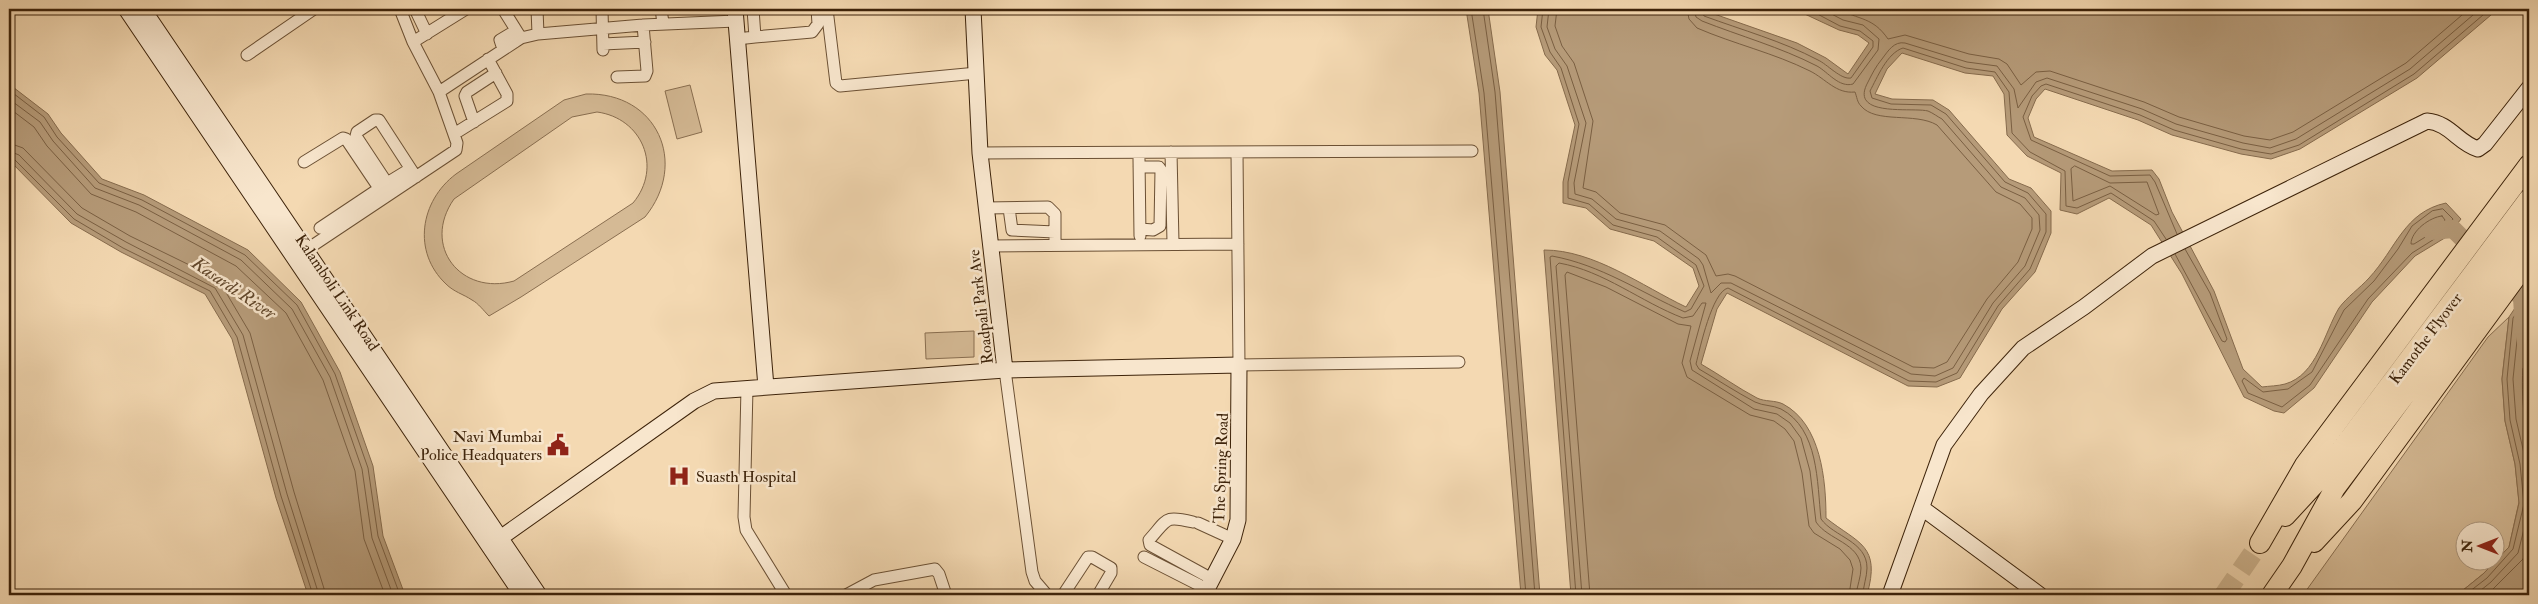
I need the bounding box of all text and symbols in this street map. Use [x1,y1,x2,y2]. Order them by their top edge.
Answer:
street label: Kalamboli Link Road [291,230,384,355]
street label: Roadpali Park Ave [964,248,999,365]
water label: Kasardi River [186,251,281,326]
street label: Kamothe Flyover [2385,289,2467,388]
street label: The Spring Road [1209,412,1234,524]
place label: Navi Mumbai Police Headquaters [420,427,542,465]
public building icon: Navi Mumbai Police Headquaters [545,432,571,458]
hospital icon: Suasth Hospital [666,463,692,489]
place label: Suasth Hospital [696,467,796,488]
north arrow [2456,522,2506,572]
text: N [2459,539,2476,553]

